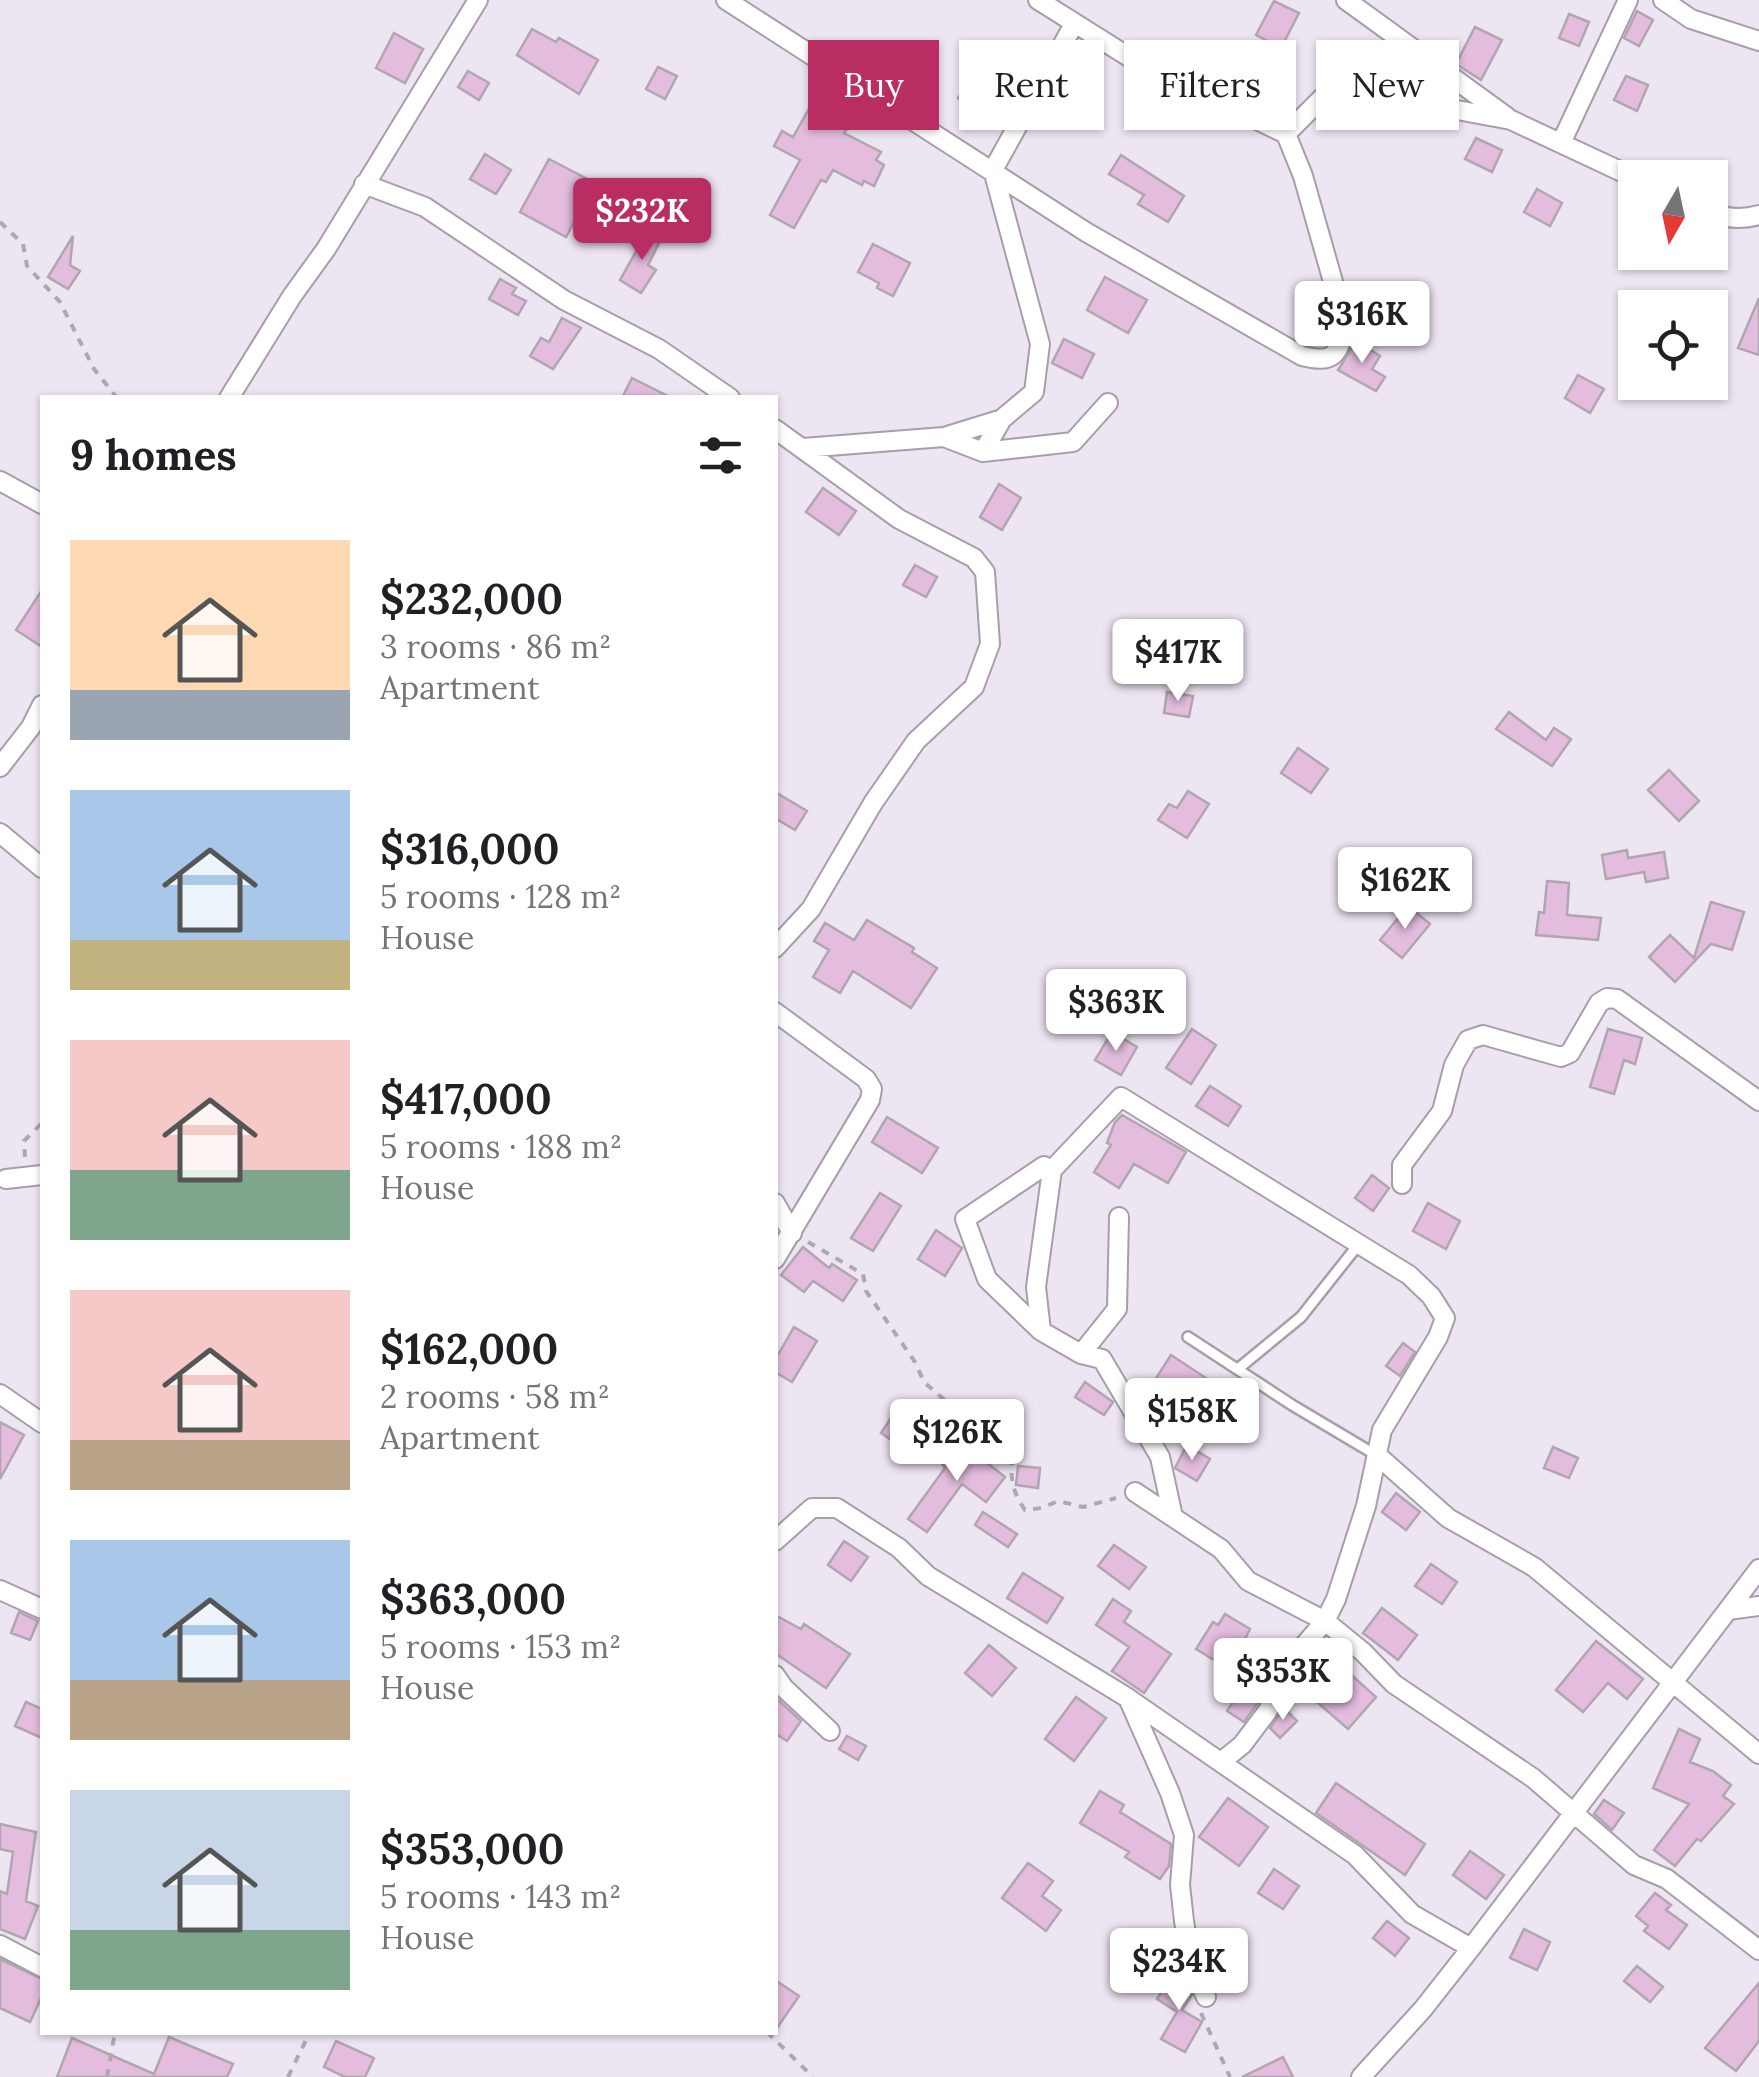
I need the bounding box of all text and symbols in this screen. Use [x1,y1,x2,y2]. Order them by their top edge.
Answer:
chip: Buy [808,40,939,130]
chip: Rent [959,40,1104,130]
chip: Filters [1124,40,1296,130]
chip: New [1316,40,1459,130]
north arrow [1618,160,1728,270]
map controls [1618,160,1728,400]
pin: $232K [572,178,712,263]
text: $232K [595,190,689,231]
pin: $316K [1292,281,1432,366]
button: locate [1618,290,1728,400]
text: $316K [1317,293,1407,334]
text: 9 homes [70,428,237,482]
icon: filters [693,428,748,483]
text: $232,000 [380,572,563,626]
icon: home [150,580,270,700]
pin: $417K [1108,619,1248,704]
text: 3 rooms · 86 m² [380,626,611,667]
text: $417K [1134,631,1222,672]
text: Apartment [380,667,540,708]
text: $316,000 [380,822,559,876]
icon: home [150,830,270,950]
pin: $162K [1335,847,1475,932]
text: $162K [1360,859,1450,900]
text: 5 rooms · 128 m² [380,876,621,917]
text: House [380,917,474,958]
pin: $363K [1046,969,1186,1054]
text: $363K [1068,981,1164,1022]
text: $417,000 [380,1072,552,1126]
icon: home [150,1080,270,1200]
text: 5 rooms · 188 m² [380,1126,622,1167]
text: House [380,1167,474,1208]
text: $162,000 [380,1322,558,1376]
icon: home [150,1330,270,1450]
text: 2 rooms · 58 m² [380,1376,610,1417]
pin: $158K [1122,1378,1262,1463]
text: $158K [1147,1390,1237,1431]
pin: $126K [887,1399,1027,1484]
text: $126K [912,1411,1002,1452]
text: Apartment [380,1417,540,1458]
text: $363,000 [380,1572,566,1626]
icon: home [150,1580,270,1700]
text: 5 rooms · 153 m² [380,1626,621,1667]
pin: $353K [1213,1638,1353,1723]
text: $353K [1236,1650,1330,1691]
text: House [380,1667,474,1708]
text: $353,000 [380,1822,564,1876]
icon: home [150,1830,270,1950]
text: 5 rooms · 143 m² [380,1876,621,1917]
text: House [380,1917,474,1958]
pin: $234K [1109,1928,1249,2013]
text: $234K [1132,1940,1226,1981]

